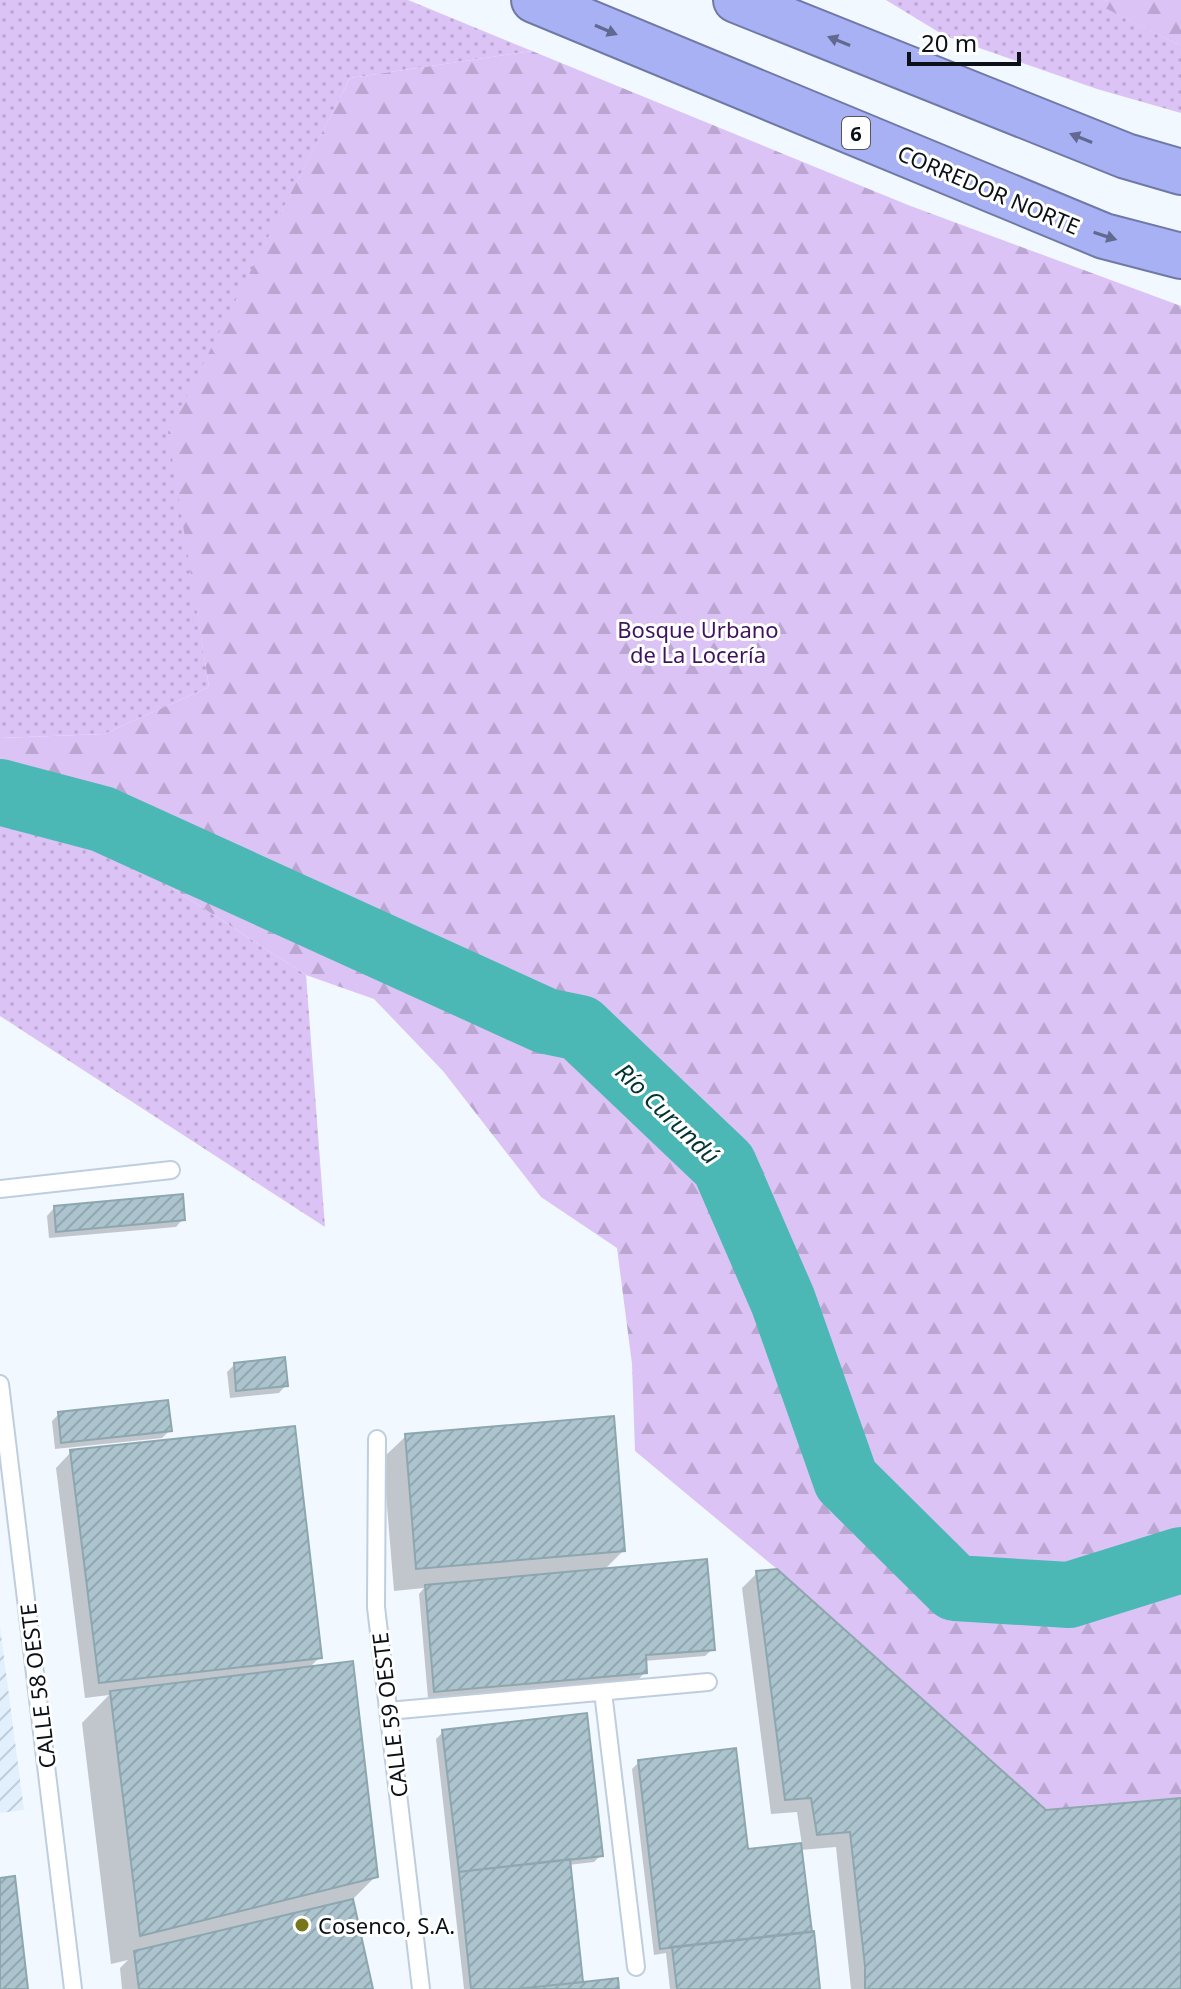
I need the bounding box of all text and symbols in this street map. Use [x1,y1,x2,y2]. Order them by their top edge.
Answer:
scale bar [909,16,1019,66]
one-way arrow [594,24,618,37]
text: 20 m [921,26,977,59]
one-way arrow [827,34,851,47]
road number: 6 [842,117,870,149]
one-way arrow [1069,131,1093,144]
street label: CORREDOR NORTE [893,137,1085,241]
one-way arrow [1094,230,1118,242]
park label: Bosque Urbano de La Locería [617,614,779,669]
water label: Río Curundú [609,1055,727,1171]
street label: CALLE 58 OESTE [12,1602,62,1770]
street label: CALLE 59 OESTE [364,1631,414,1799]
place label: Cosenco, S.A. [318,1910,455,1940]
marker: Cosenco, S.A. [293,1916,311,1934]

